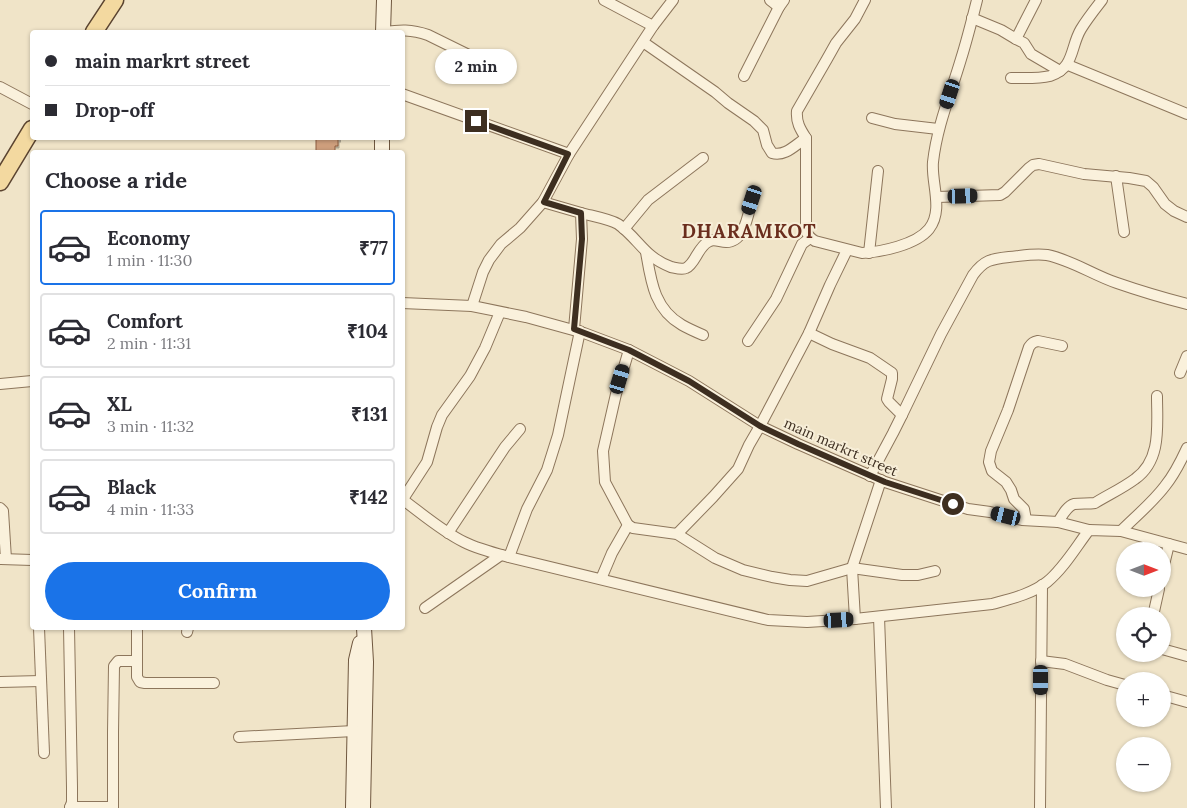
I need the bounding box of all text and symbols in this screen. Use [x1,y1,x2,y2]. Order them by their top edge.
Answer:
callout: 2 min [435,48,517,84]
text: main markrt street [75,49,250,73]
text: 2 min [455,56,497,76]
car [938,77,961,111]
text: Drop-off [75,98,154,122]
route end [465,110,487,132]
text: Choose a ride [45,166,187,194]
car [740,183,763,217]
car [947,188,978,204]
district label: DHARAMKOT [681,219,817,243]
icon: car [47,225,92,270]
text: Economy [107,226,190,250]
text: ₹77 [359,236,388,260]
text: 1 min · 11:30 [107,250,192,270]
icon: car [47,308,92,353]
text: Comfort [107,309,183,333]
text: ₹104 [347,319,388,343]
text: 2 min · 11:31 [107,333,191,353]
car [608,362,631,396]
icon: car [47,391,92,436]
text: XL [107,392,132,416]
text: ₹131 [351,402,388,426]
street label: main markrt street [781,414,901,480]
text: 3 min · 11:32 [107,416,194,436]
icon: car [47,474,92,519]
text: Black [107,475,156,499]
text: ₹142 [349,485,388,509]
route start [942,493,964,515]
text: 4 min · 11:33 [107,499,194,519]
car [989,505,1022,527]
north arrow [1116,542,1171,598]
map controls [1116,542,1171,792]
button: Confirm [45,562,390,620]
button: locate [1116,607,1171,662]
car [823,612,854,628]
car [1033,665,1048,695]
button: + [1116,672,1171,727]
button: − [1116,737,1171,792]

